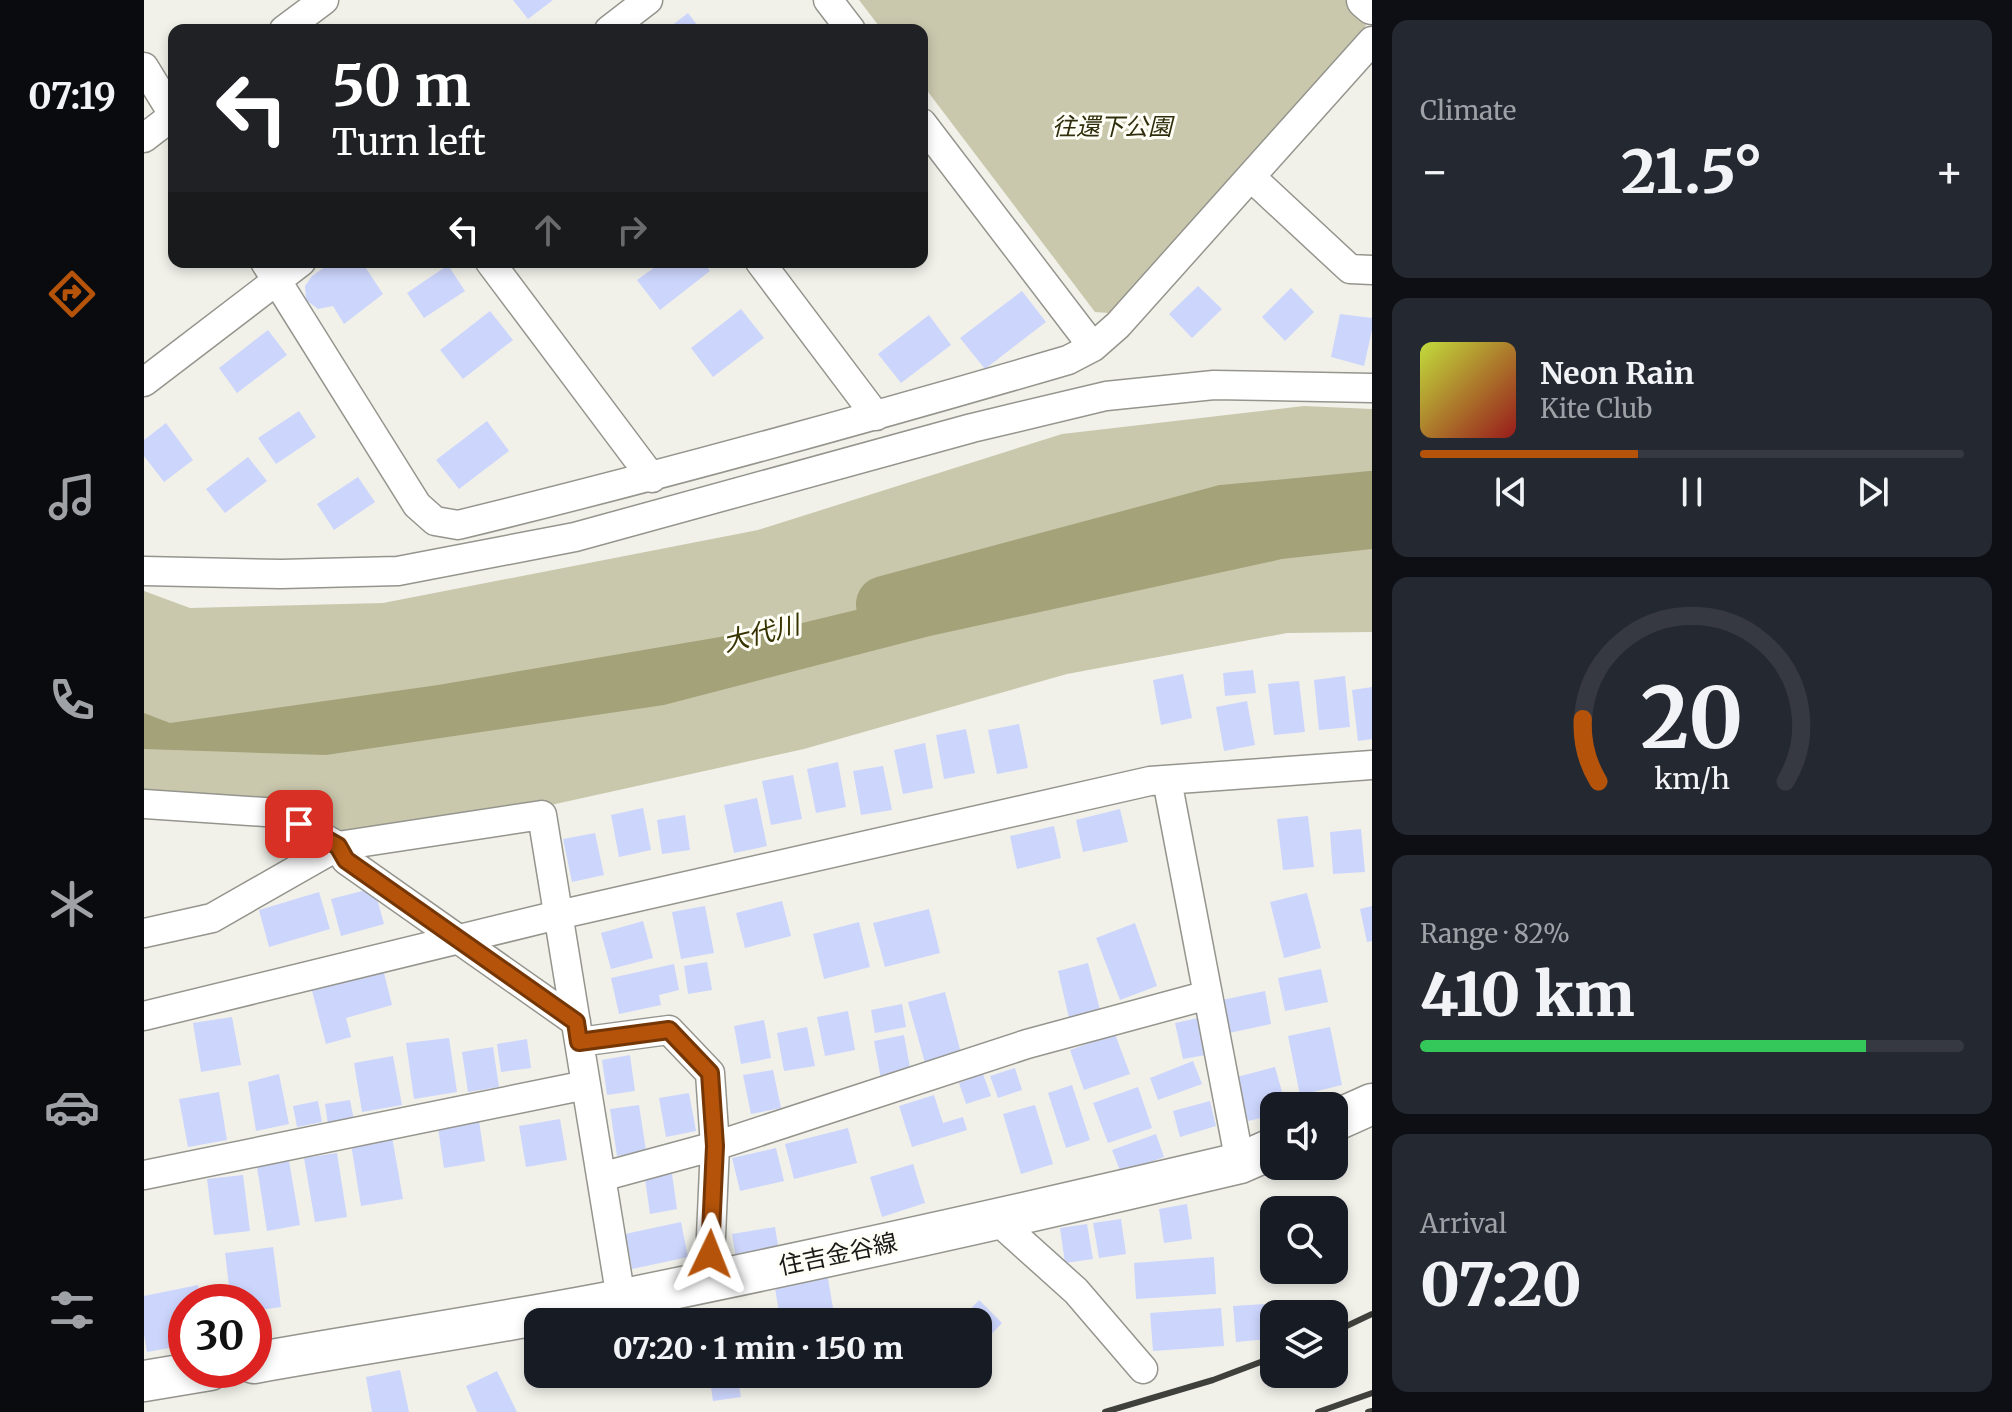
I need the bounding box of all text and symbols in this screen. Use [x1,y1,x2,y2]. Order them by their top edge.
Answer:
text: 50 m [332,51,471,121]
icon: left [200,56,304,160]
text: 07:19 [28,74,116,119]
text: Climate [1420,94,1516,127]
park label: 往還下公園 [1052,111,1175,142]
text: Turn left [332,120,486,165]
text: 21.5° [1621,134,1763,209]
text: − [1420,144,1449,199]
text: + [1935,144,1964,199]
icon: left [442,208,486,252]
icon: ahead [526,208,570,252]
icon: right [610,208,654,252]
icon: directions [44,266,100,322]
text: Neon Rain [1540,354,1694,392]
text: Kite Club [1540,392,1652,425]
icon: music [44,469,100,525]
icon: previous [1489,470,1533,514]
icon: pause [1670,470,1714,514]
icon: next [1851,470,1895,514]
water label: 大代川 [719,607,806,658]
text: 20 [1641,666,1743,771]
icon: phone [44,672,100,728]
text: km/h [1654,761,1730,797]
pin [265,790,333,858]
icon: arrive [277,802,321,846]
icon: climate [44,876,100,932]
text: Range · 82% [1420,917,1570,950]
text: 410 km [1420,957,1634,1032]
icon: car [44,1079,100,1135]
map controls [1260,1092,1348,1388]
button: sound [1260,1092,1348,1180]
button: search [1260,1196,1348,1284]
text: Arrival [1420,1207,1507,1240]
position arrow [668,1212,752,1296]
street label: 住吉金谷線 [776,1226,900,1282]
text: 07:20 [1420,1247,1582,1322]
icon: filters [44,1282,100,1338]
speed limit sign: 30 [168,1284,272,1388]
button: layers [1260,1300,1348,1388]
text: 07:20 · 1 min · 150 m [613,1329,903,1367]

